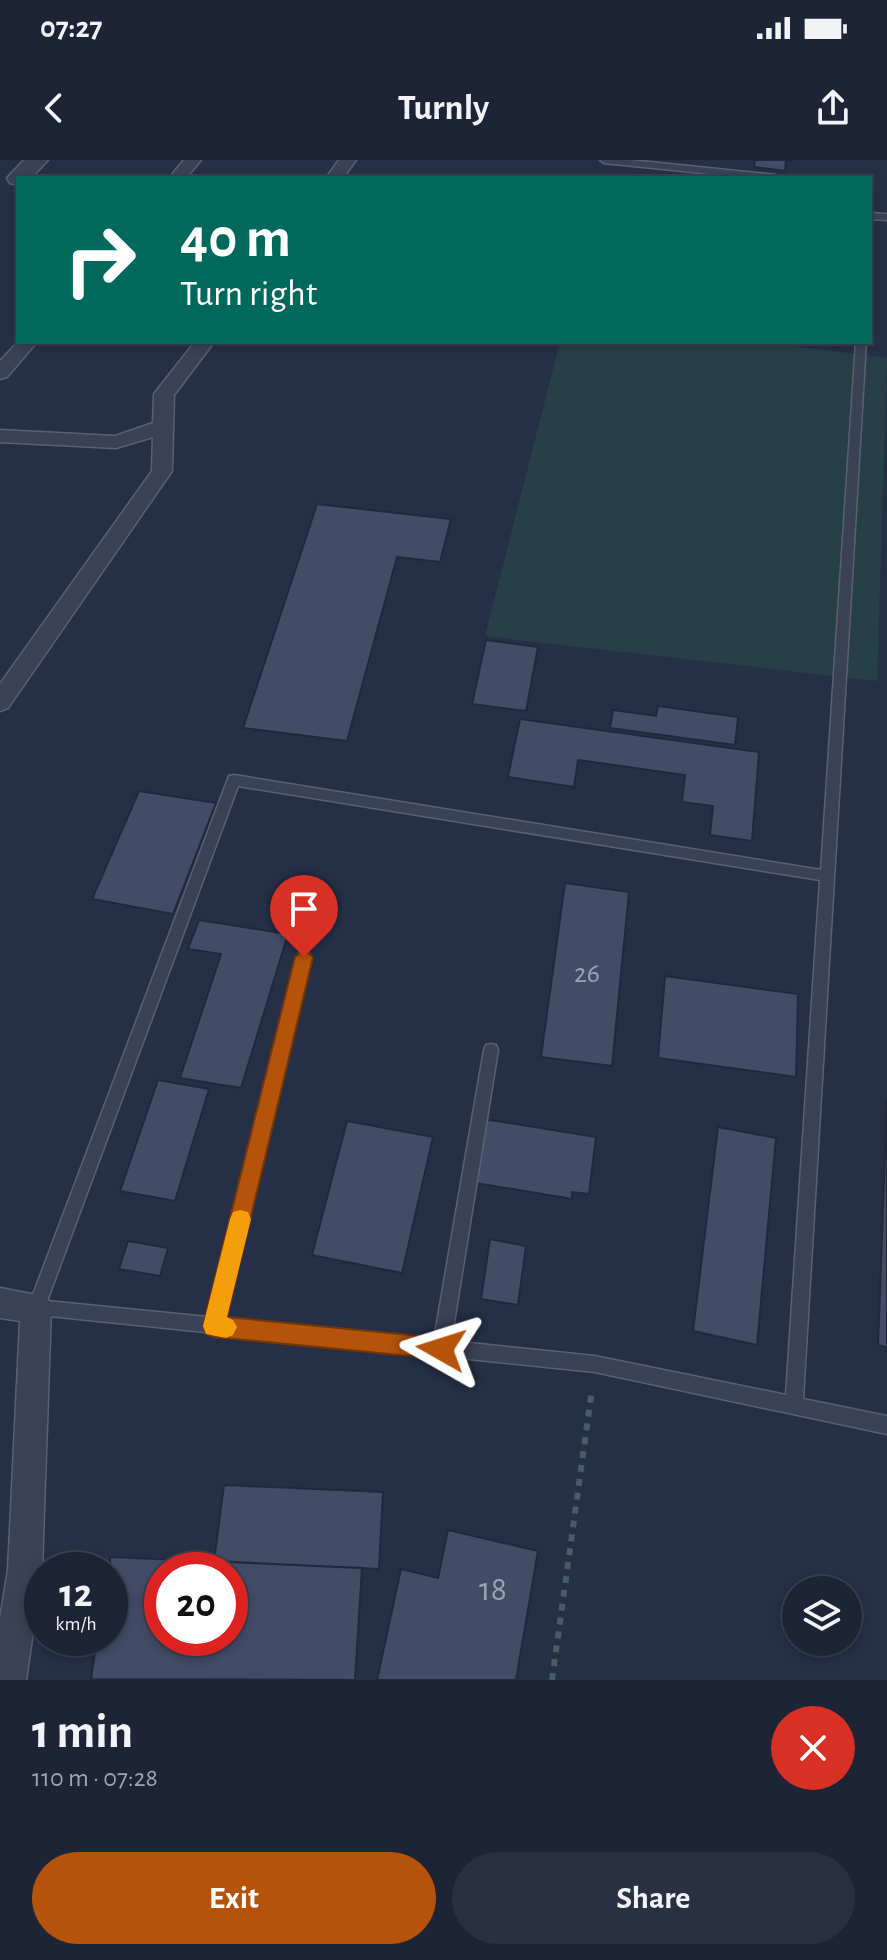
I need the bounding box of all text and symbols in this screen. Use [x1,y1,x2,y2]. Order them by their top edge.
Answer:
text: 07:27 [40,13,103,43]
icon: back [32,86,76,130]
icon: share [811,86,855,130]
text: Turnly [398,90,489,126]
icon: right [48,208,152,312]
text: 40 m [180,211,291,267]
text: Turn right [180,276,317,312]
pin [270,875,338,957]
icon: arrive [282,887,326,931]
house number: 26 [574,960,600,988]
position arrow [399,1307,483,1391]
speed limit sign: 20 [144,1552,248,1656]
house number: 18 [479,1573,507,1607]
text: 12 [59,1574,93,1614]
map controls [782,1576,862,1656]
button: layers [782,1576,862,1656]
text: km/h [55,1614,97,1634]
button: close [771,1706,855,1790]
text: 1 min [32,1709,133,1757]
text: 110 m · 07:28 [32,1765,158,1791]
button: Exit [32,1852,436,1944]
button: Share [452,1852,855,1944]

